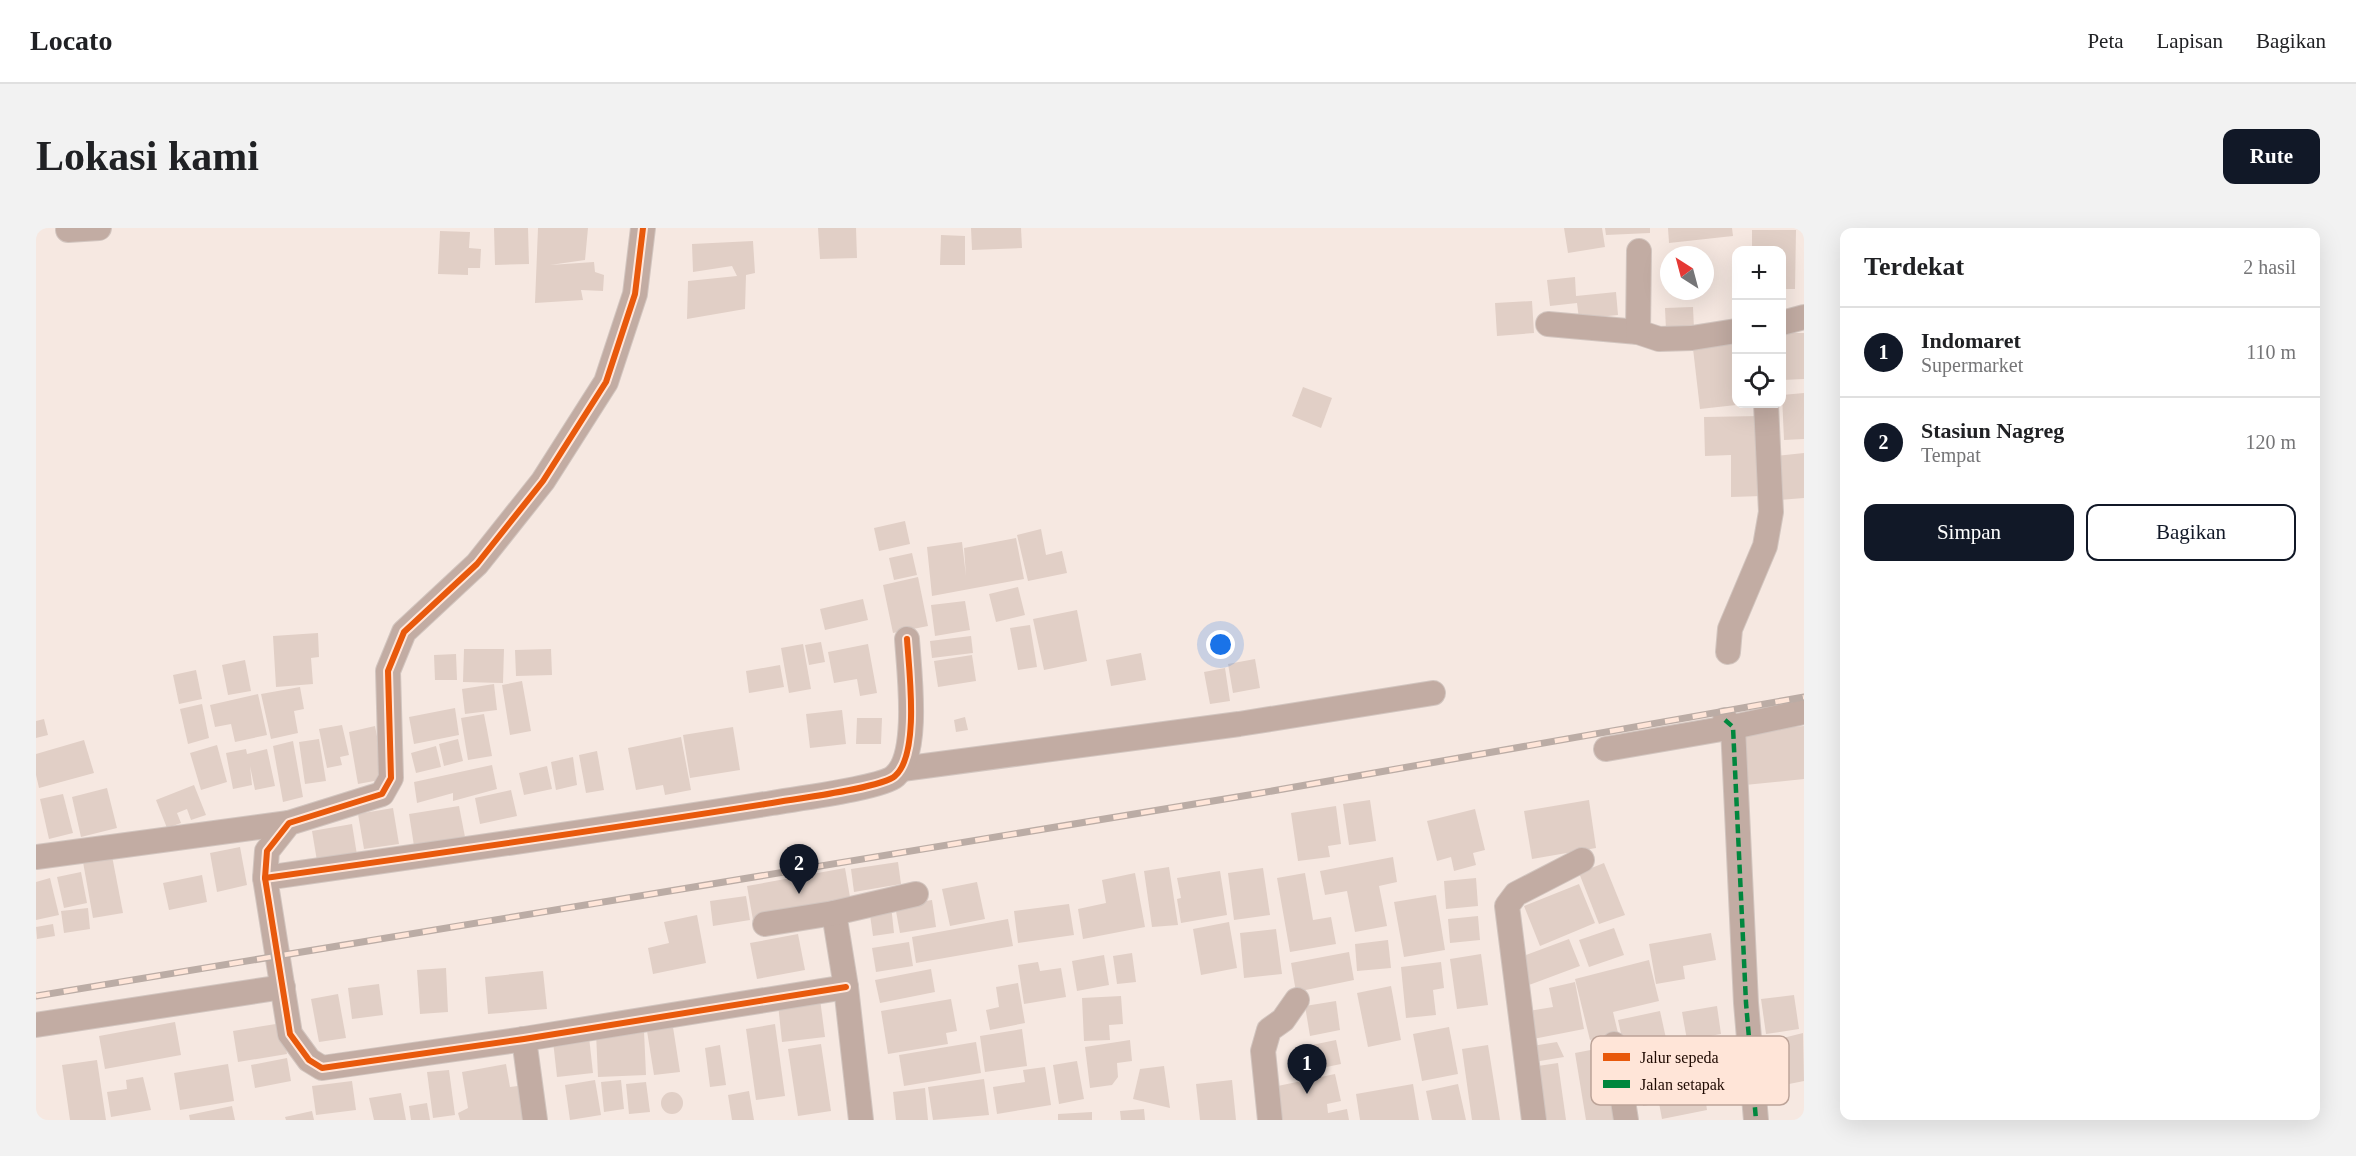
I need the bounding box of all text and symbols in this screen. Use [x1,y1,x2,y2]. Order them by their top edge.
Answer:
text: Locato [30,25,112,56]
text: Peta [2087,29,2124,53]
text: Lapisan [2157,29,2223,53]
text: Bagikan [2256,29,2326,53]
button: Rute [2223,129,2320,184]
text: Lokasi kami [36,133,259,179]
north arrow [1660,246,1714,300]
map controls [1732,246,1786,408]
button: + [1732,246,1786,300]
text: Terdekat [1864,252,1964,281]
text: 2 hasil [2243,256,2296,278]
button: − [1732,300,1786,354]
text: Indomaret [1921,328,2021,353]
text: 1 [1879,341,1889,363]
text: 110 m [2246,341,2296,363]
button: locate [1732,354,1786,408]
text: Supermarket [1921,354,2023,376]
text: Stasiun Nagreg [1921,418,2064,443]
text: 2 [1879,431,1889,453]
text: 120 m [2245,431,2296,453]
text: Tempat [1921,444,1981,466]
button: Simpan [1864,504,2074,561]
button: Bagikan [2086,504,2296,561]
your location [1206,630,1235,659]
pin: 2 [780,844,819,894]
legend [1591,1036,1789,1105]
pin: 1 [1288,1044,1326,1094]
text: Jalur sepeda [1640,1049,1719,1067]
text: Jalan setapak [1640,1076,1725,1094]

